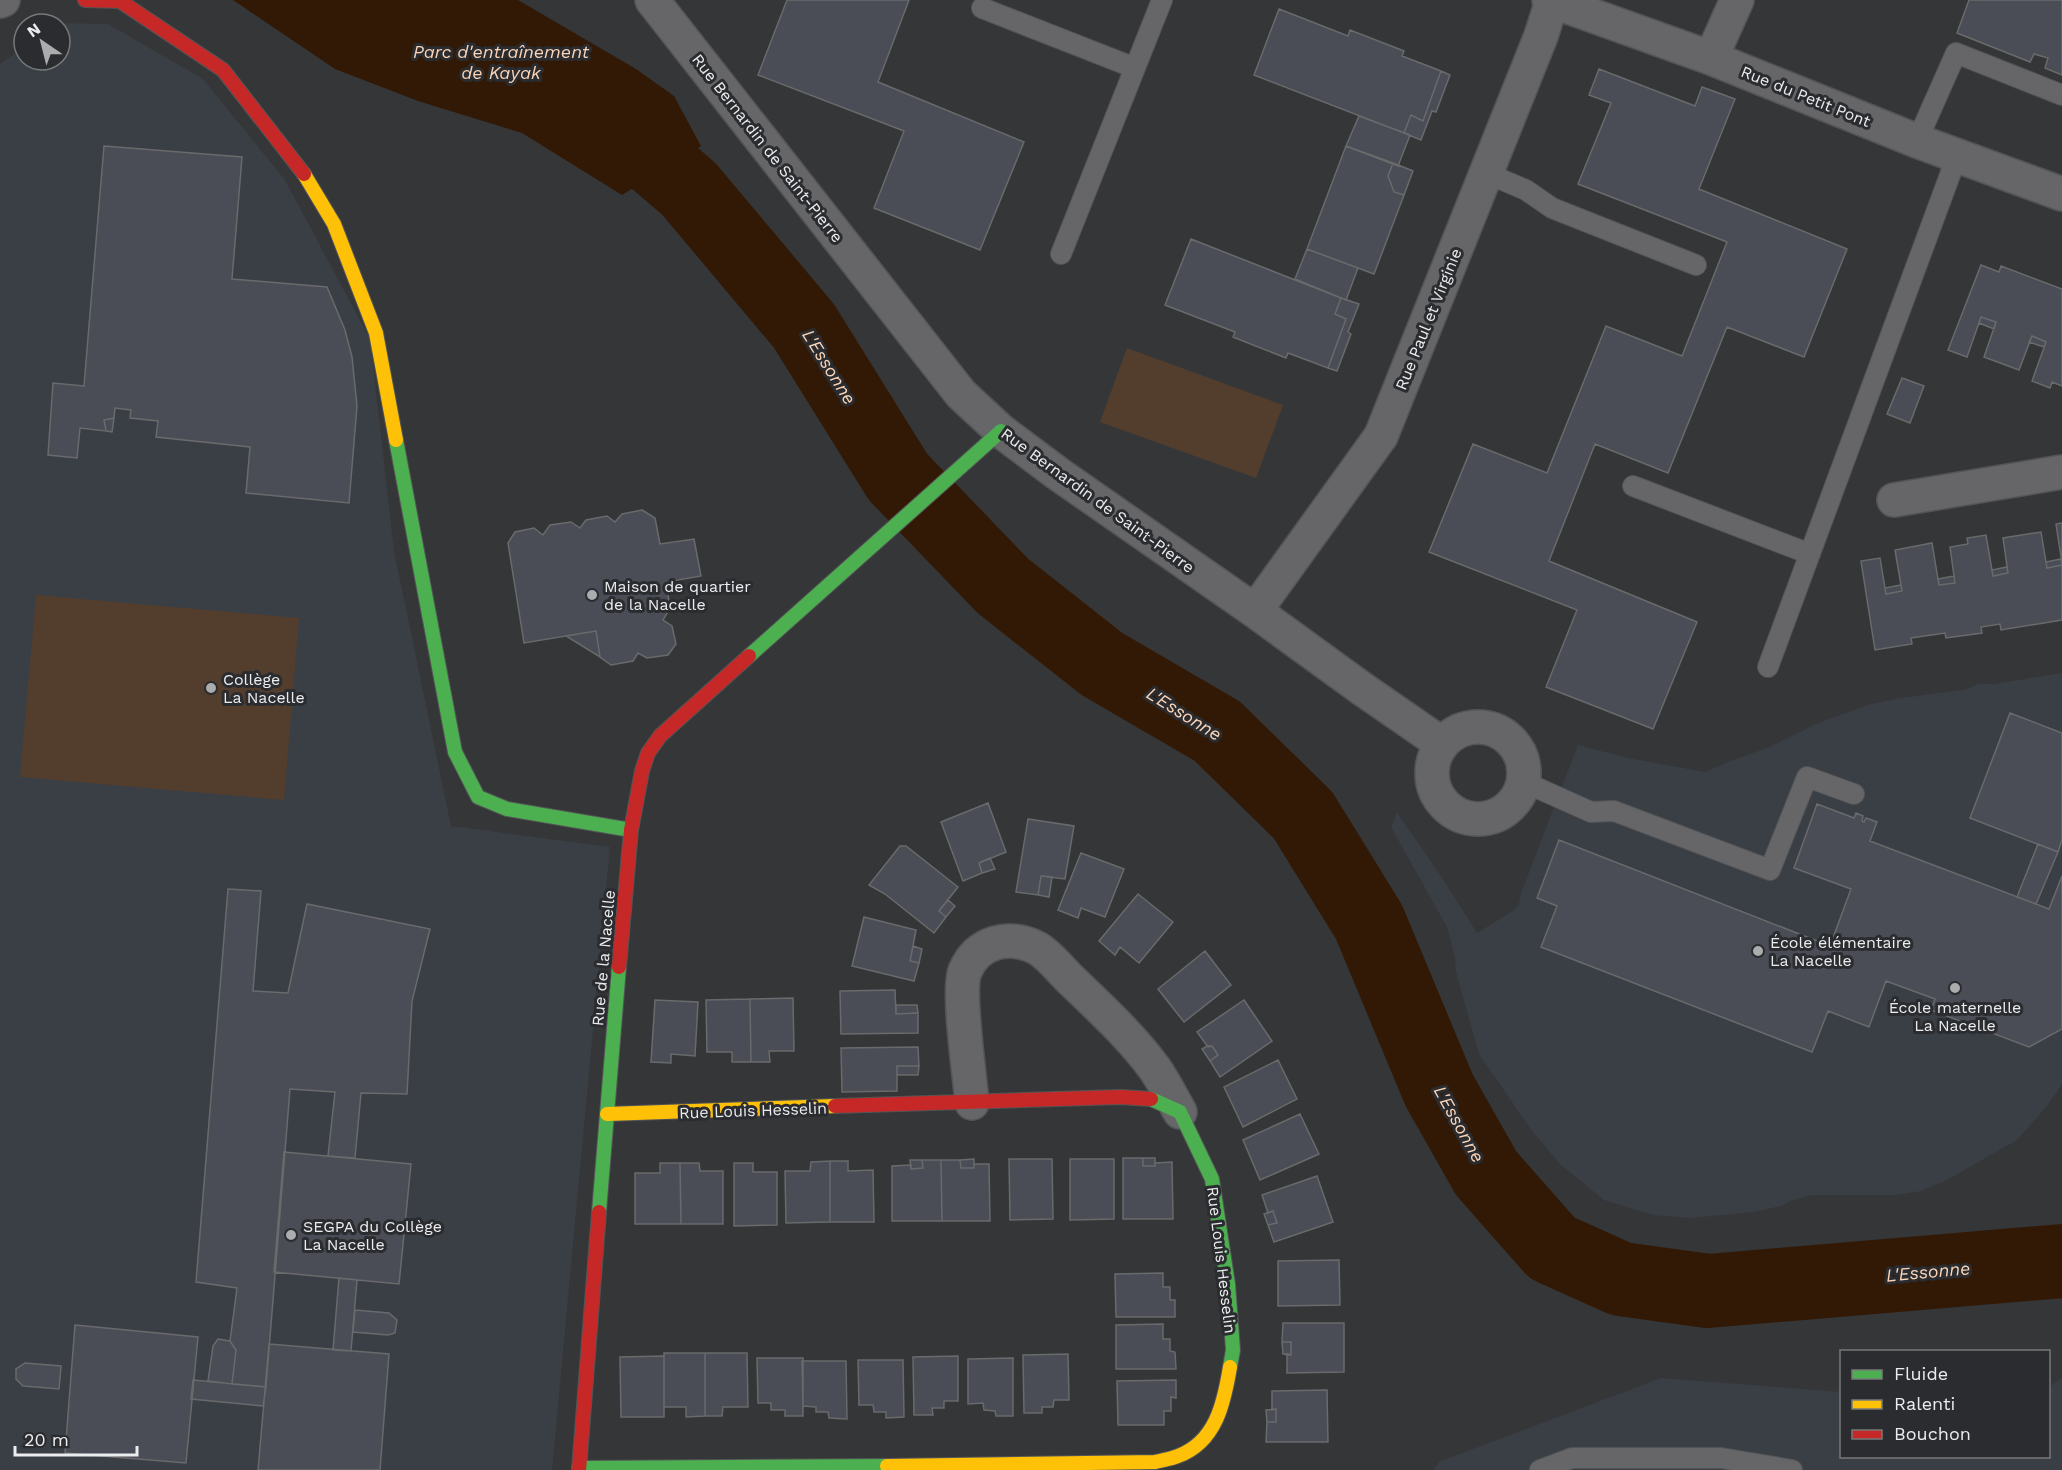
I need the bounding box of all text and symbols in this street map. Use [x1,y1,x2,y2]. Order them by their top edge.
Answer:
north arrow [12,12,72,72]
text: N [23,19,44,41]
water label: Parc d'entraînement de Kayak [413,41,590,83]
street label: Rue Bernardin de Saint-Pierre [688,50,847,246]
street label: Rue du Petit Pont [1738,62,1874,131]
street label: Rue Paul et Virginie [1391,246,1466,393]
water label: L'Essonne [798,325,861,408]
street label: Rue Bernardin de Saint-Pierre [997,424,1198,577]
place label: Maison de quartier de la Nacelle [604,577,751,614]
marker: Maison de quartier de la Nacelle [585,588,599,602]
place label: Collège La Nacelle [223,670,305,707]
marker: Collège La Nacelle [204,681,218,695]
water label: L'Essonne [1143,682,1226,745]
street label: Rue de la Nacelle [588,889,619,1027]
place label: École élémentaire La Nacelle [1770,933,1911,970]
marker: École élémentaire La Nacelle [1751,944,1765,958]
marker: École maternelle La Nacelle [1948,981,1962,995]
place label: École maternelle La Nacelle [1889,998,2021,1035]
water label: L'Essonne [1430,1082,1489,1166]
street label: Rue Louis Hesselin [679,1098,827,1123]
street label: Rue Louis Hesselin [1203,1185,1240,1335]
place label: SEGPA du Collège La Nacelle [303,1217,442,1254]
marker: SEGPA du Collège La Nacelle [284,1228,298,1242]
water label: L'Essonne [1885,1257,1971,1286]
legend [1840,1350,2050,1458]
text: Fluide [1894,1363,1948,1384]
text: Ralenti [1894,1393,1955,1414]
scale bar [15,1419,136,1457]
text: Bouchon [1894,1423,1971,1444]
text: 20 m [24,1429,69,1450]

